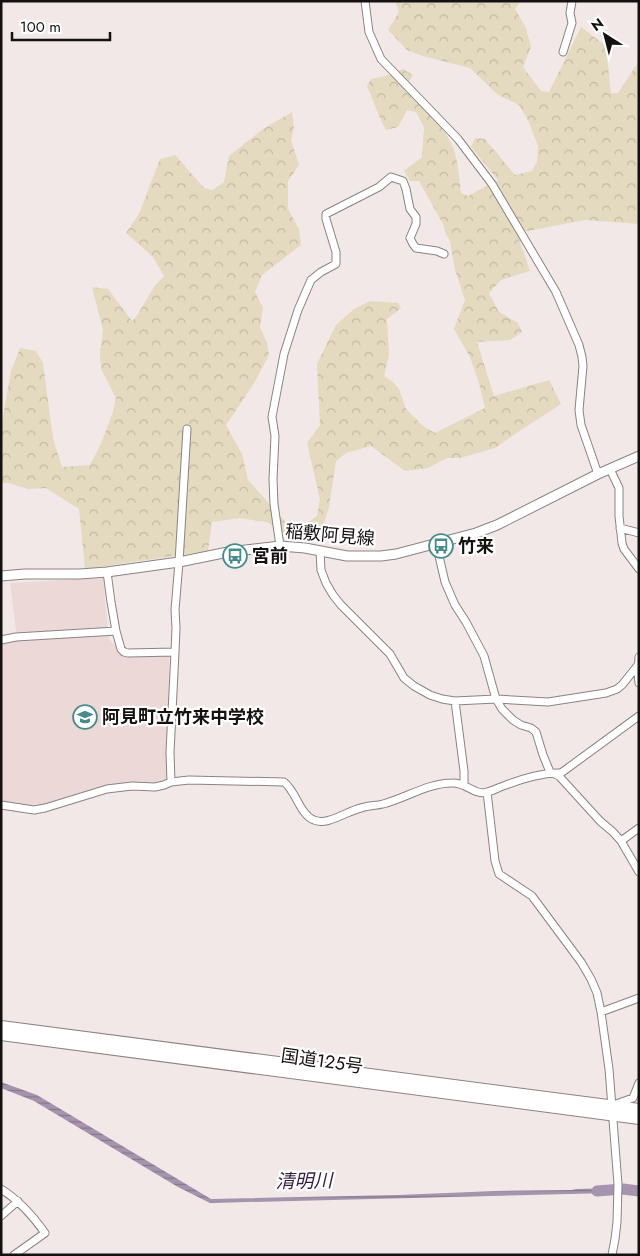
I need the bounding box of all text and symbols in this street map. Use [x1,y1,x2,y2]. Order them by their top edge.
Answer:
scale bar [12,10,110,42]
north arrow [580,10,630,60]
text: N [587,13,608,36]
text: 100 m [20,16,61,38]
street label: 稲敷阿見線 [284,518,376,552]
bus stop icon: 竹来 [428,533,454,559]
place label: 竹来 [458,533,494,559]
bus stop icon: 宮前 [222,543,248,569]
place label: 宮前 [252,543,288,569]
school or university icon: 阿見町立竹来中学校 [72,704,98,730]
place label: 阿見町立竹来中学校 [102,704,264,730]
street label: 国道125号 [279,1042,365,1080]
water label: 清明川 [275,1167,335,1195]

